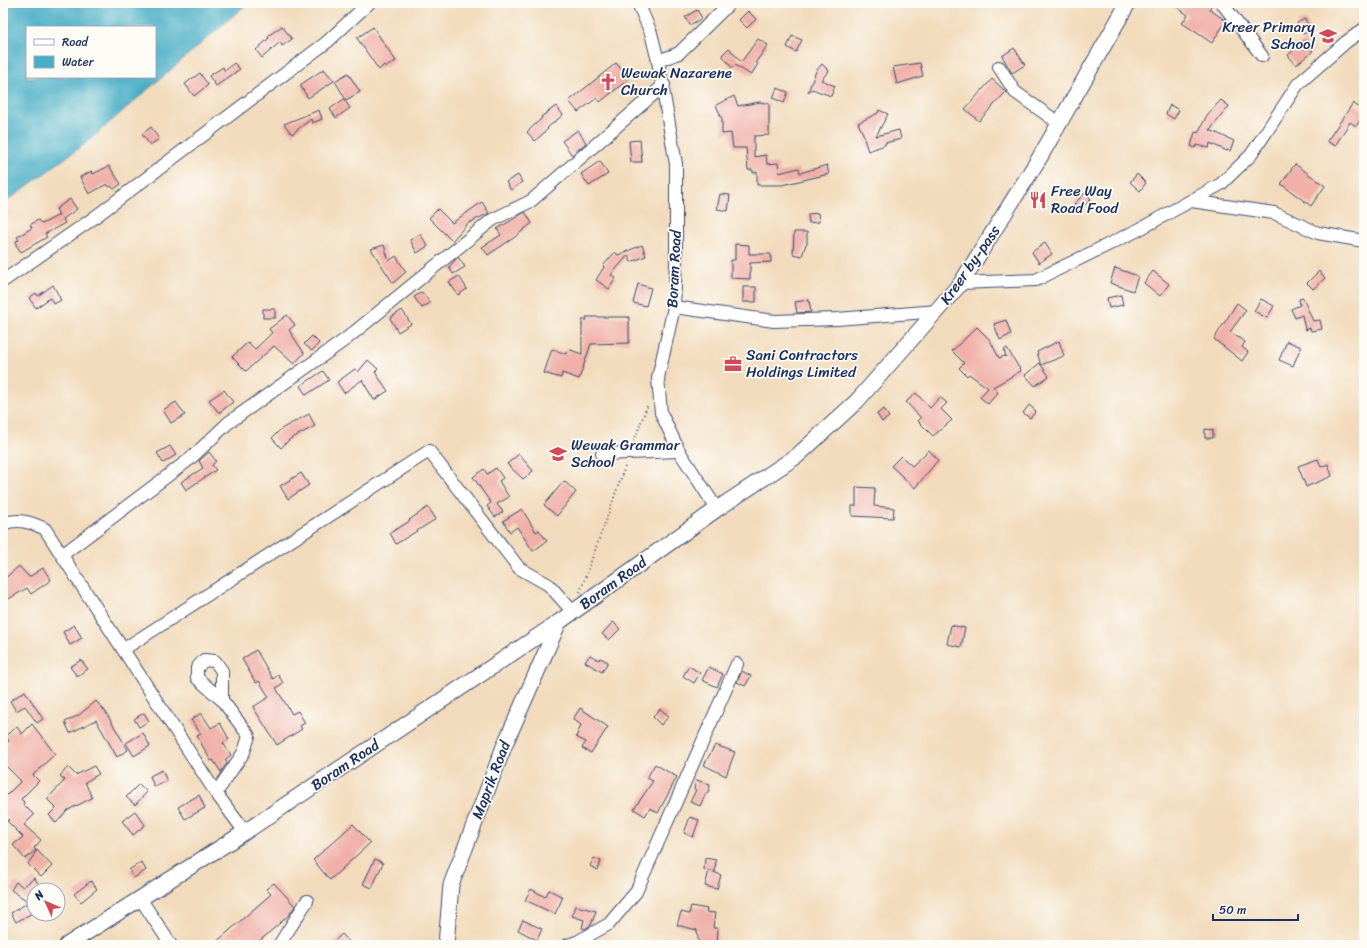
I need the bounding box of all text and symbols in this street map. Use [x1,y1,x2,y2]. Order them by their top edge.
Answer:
place label: Kreer Primary School [1222,14,1316,57]
legend [26,26,156,78]
school or university icon: Kreer Primary School [1318,26,1338,46]
text: Road [62,31,89,53]
text: Water [62,51,95,73]
place label: Wewak Nazarene Church [621,60,732,103]
church icon: Wewak Nazarene Church [598,72,618,92]
place label: Free Way Road Food [1051,178,1119,221]
restaurant icon: Free Way Road Food [1028,190,1048,210]
street label: Kreer by-pass [933,220,1007,310]
street label: Boram Road [659,228,689,309]
place label: Sani Contractors Holdings Limited [746,342,858,385]
office icon: Sani Contractors Holdings Limited [723,354,743,374]
place label: Wewak Grammar School [571,432,681,475]
school or university icon: Wewak Grammar School [548,444,568,464]
street label: Boram Road [574,549,653,616]
street label: Boram Road [305,732,386,798]
street label: Maprik Road [464,736,518,823]
north arrow [26,882,66,922]
text: N [29,886,49,905]
scale bar [1213,896,1298,922]
text: 50 m [1219,899,1246,921]

